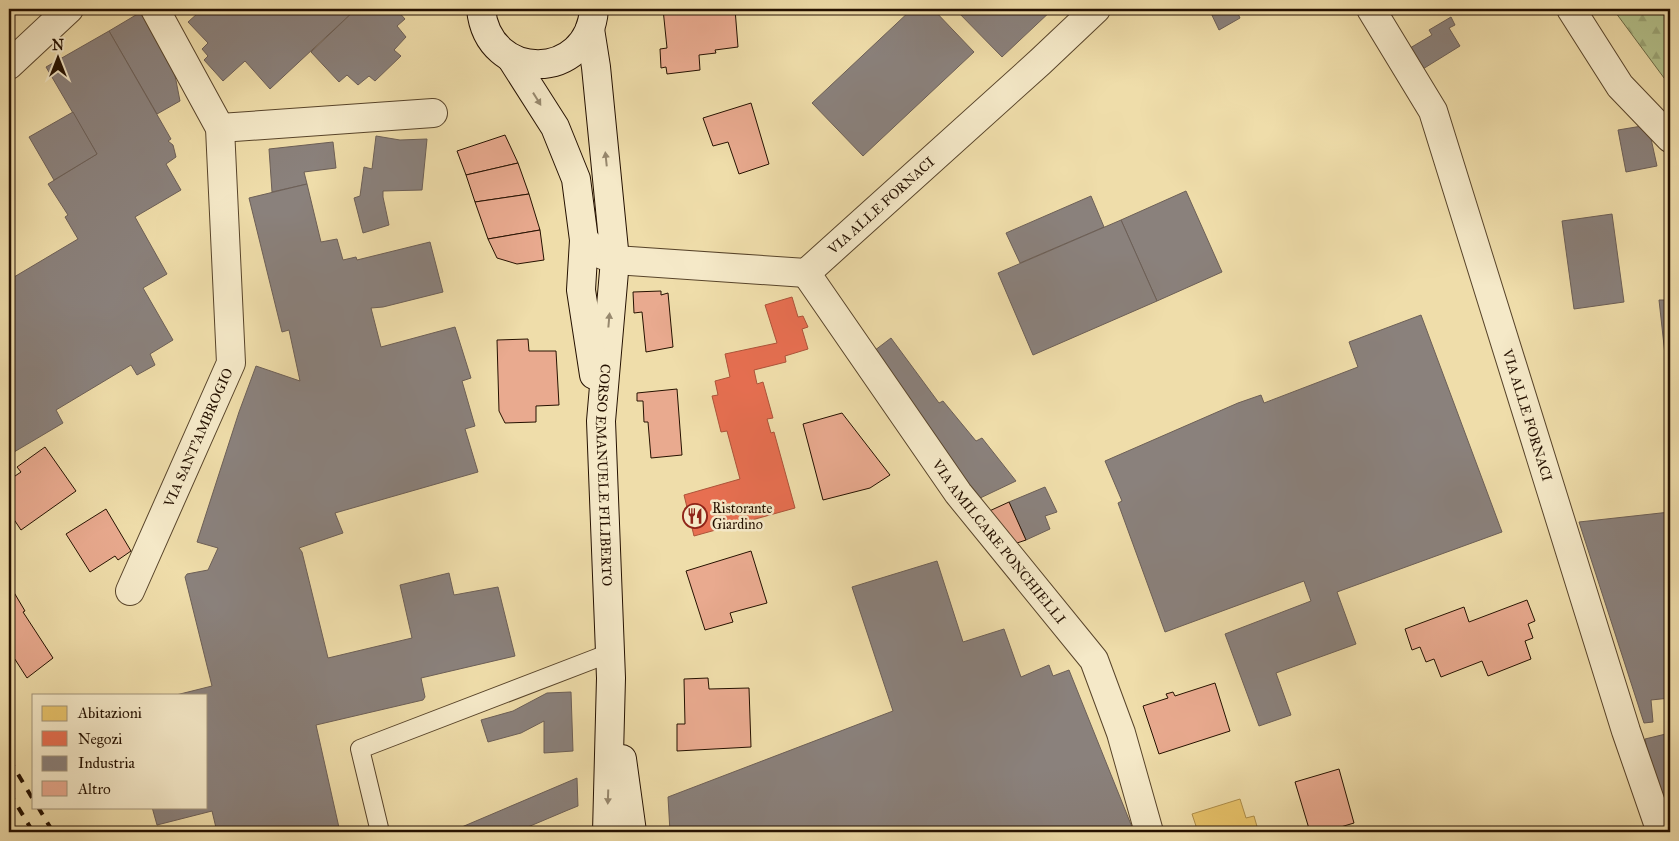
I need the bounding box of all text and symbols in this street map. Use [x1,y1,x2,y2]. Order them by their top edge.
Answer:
north arrow [32,32,82,82]
text: N [52,37,64,54]
one-way arrow [533,92,542,105]
one-way arrow [602,150,610,166]
street label: VIA ALLE FORNACI [824,153,938,258]
one-way arrow [605,312,613,328]
street label: VIA ALLE FORNACI [1499,346,1556,483]
street label: CORSO EMANUELE FILIBERTO [592,363,616,586]
street label: VIA SANT'AMBROGIO [159,365,236,510]
street label: VIA AMILCARE PONCHIELLI [928,455,1069,627]
place label: Ristorante Giardino [712,500,773,533]
restaurant icon: Ristorante Giardino [682,503,708,529]
legend [32,694,208,808]
text: Abitazioni [77,704,142,722]
text: Negozi [78,730,122,748]
text: Industria [78,754,136,772]
text: Altro [77,780,111,798]
one-way arrow [603,789,611,805]

